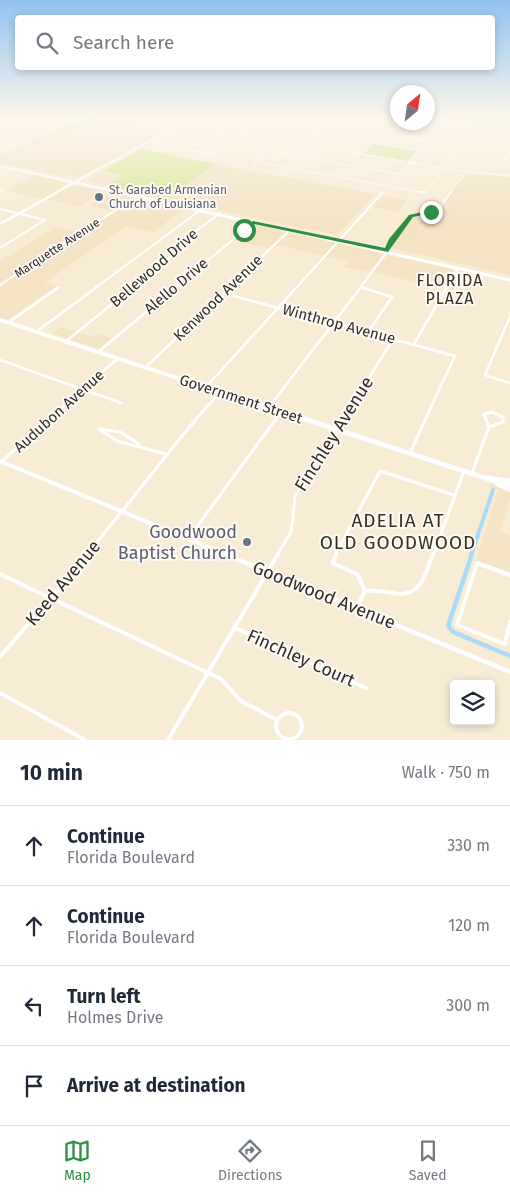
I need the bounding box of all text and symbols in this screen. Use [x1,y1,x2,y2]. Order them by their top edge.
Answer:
search box [15,15,495,70]
icon: search [33,29,61,57]
text: Search here [73,31,174,54]
north arrow [390,85,435,130]
place label: St. Garabed Armenian Church of Louisiana [109,183,227,211]
marker: St. Garabed Armenian Church of Louisiana [93,191,105,203]
route end [420,201,443,224]
street label: Marquette Avenue [12,215,102,281]
route start [233,219,256,242]
street label: Bellewood Drive [106,225,202,311]
street label: Kenwood Avenue [170,251,266,345]
street label: Alello Drive [140,254,212,318]
district label: FLORIDA PLAZA [417,271,483,308]
street label: Winthrop Avenue [280,300,398,348]
street label: Audubon Avenue [10,366,108,456]
street label: Government Street [177,371,305,428]
street label: Finchley Avenue [290,373,378,495]
district label: ADELIA AT OLD GOODWOOD [320,509,476,554]
place label: Goodwood Baptist Church [118,521,237,564]
street label: Keed Avenue [21,536,105,630]
marker: Goodwood Baptist Church [241,536,253,548]
street label: Goodwood Avenue [249,556,399,634]
street label: Finchley Court [244,624,359,692]
map controls [450,680,495,725]
button: layers [450,680,495,725]
text: 10 min [20,760,83,786]
text: Walk · 750 m [402,763,490,782]
text: Continue [67,825,145,848]
icon: ahead [20,832,48,860]
text: 330 m [447,836,490,855]
text: Florida Boulevard [67,848,195,867]
text: Continue [67,905,145,928]
icon: ahead [20,912,48,940]
text: 120 m [448,916,490,935]
text: Florida Boulevard [67,928,195,947]
text: Turn left [67,985,141,1008]
icon: left [20,992,48,1020]
text: 300 m [446,996,490,1015]
text: Holmes Drive [67,1008,164,1027]
icon: arrive [20,1072,48,1100]
text: Arrive at destination [67,1074,246,1097]
tab: Map [63,1137,91,1184]
tab: Directions [218,1137,282,1184]
tab: Saved [409,1137,447,1184]

